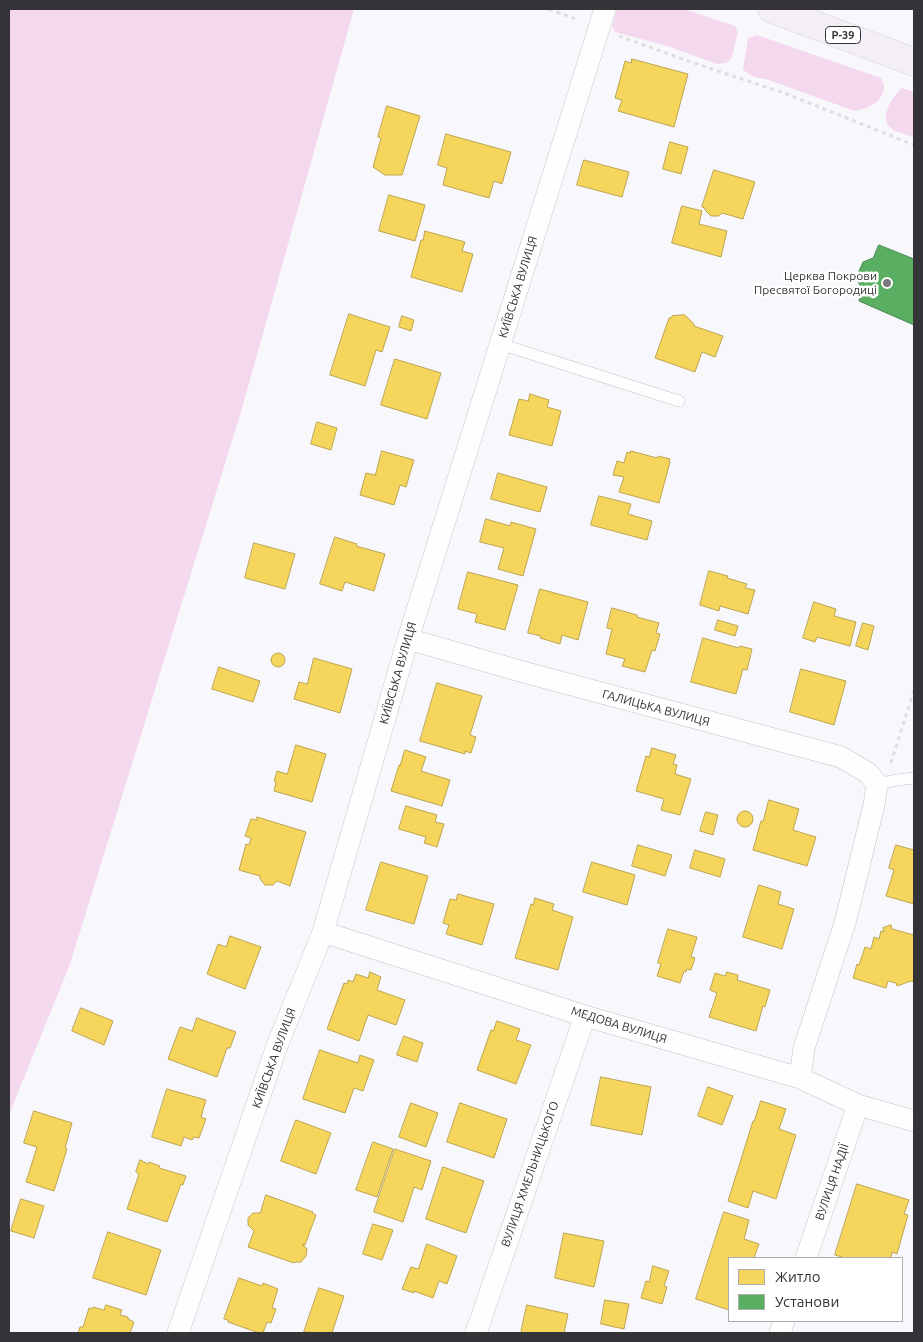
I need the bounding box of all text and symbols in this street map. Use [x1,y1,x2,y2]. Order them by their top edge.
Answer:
road number: Р-39 [826,26,860,44]
street label: КИЇВСЬКА ВУЛИЦЯ [496,234,540,340]
place label: Церква Покрови Пресвятої Богородиці [754,269,877,297]
marker: Церква Покрови Пресвятої Богородиці [881,277,893,289]
street label: КИЇВСЬКА ВУЛИЦЯ [376,620,420,726]
street label: ГАЛИЦЬКА ВУЛИЦЯ [601,687,711,729]
street label: МЕДОВА ВУЛИЦЯ [569,1004,669,1046]
street label: КИЇВСЬКА ВУЛИЦЯ [249,1006,299,1110]
street label: ВУЛИЦЯ ХМЕЛЬНИЦЬКОГО [498,1099,562,1249]
street label: ВУЛИЦЯ НАДІЇ [812,1142,852,1222]
legend [728,1257,903,1322]
text: Житло [775,1268,821,1285]
text: Установи [775,1293,839,1310]

